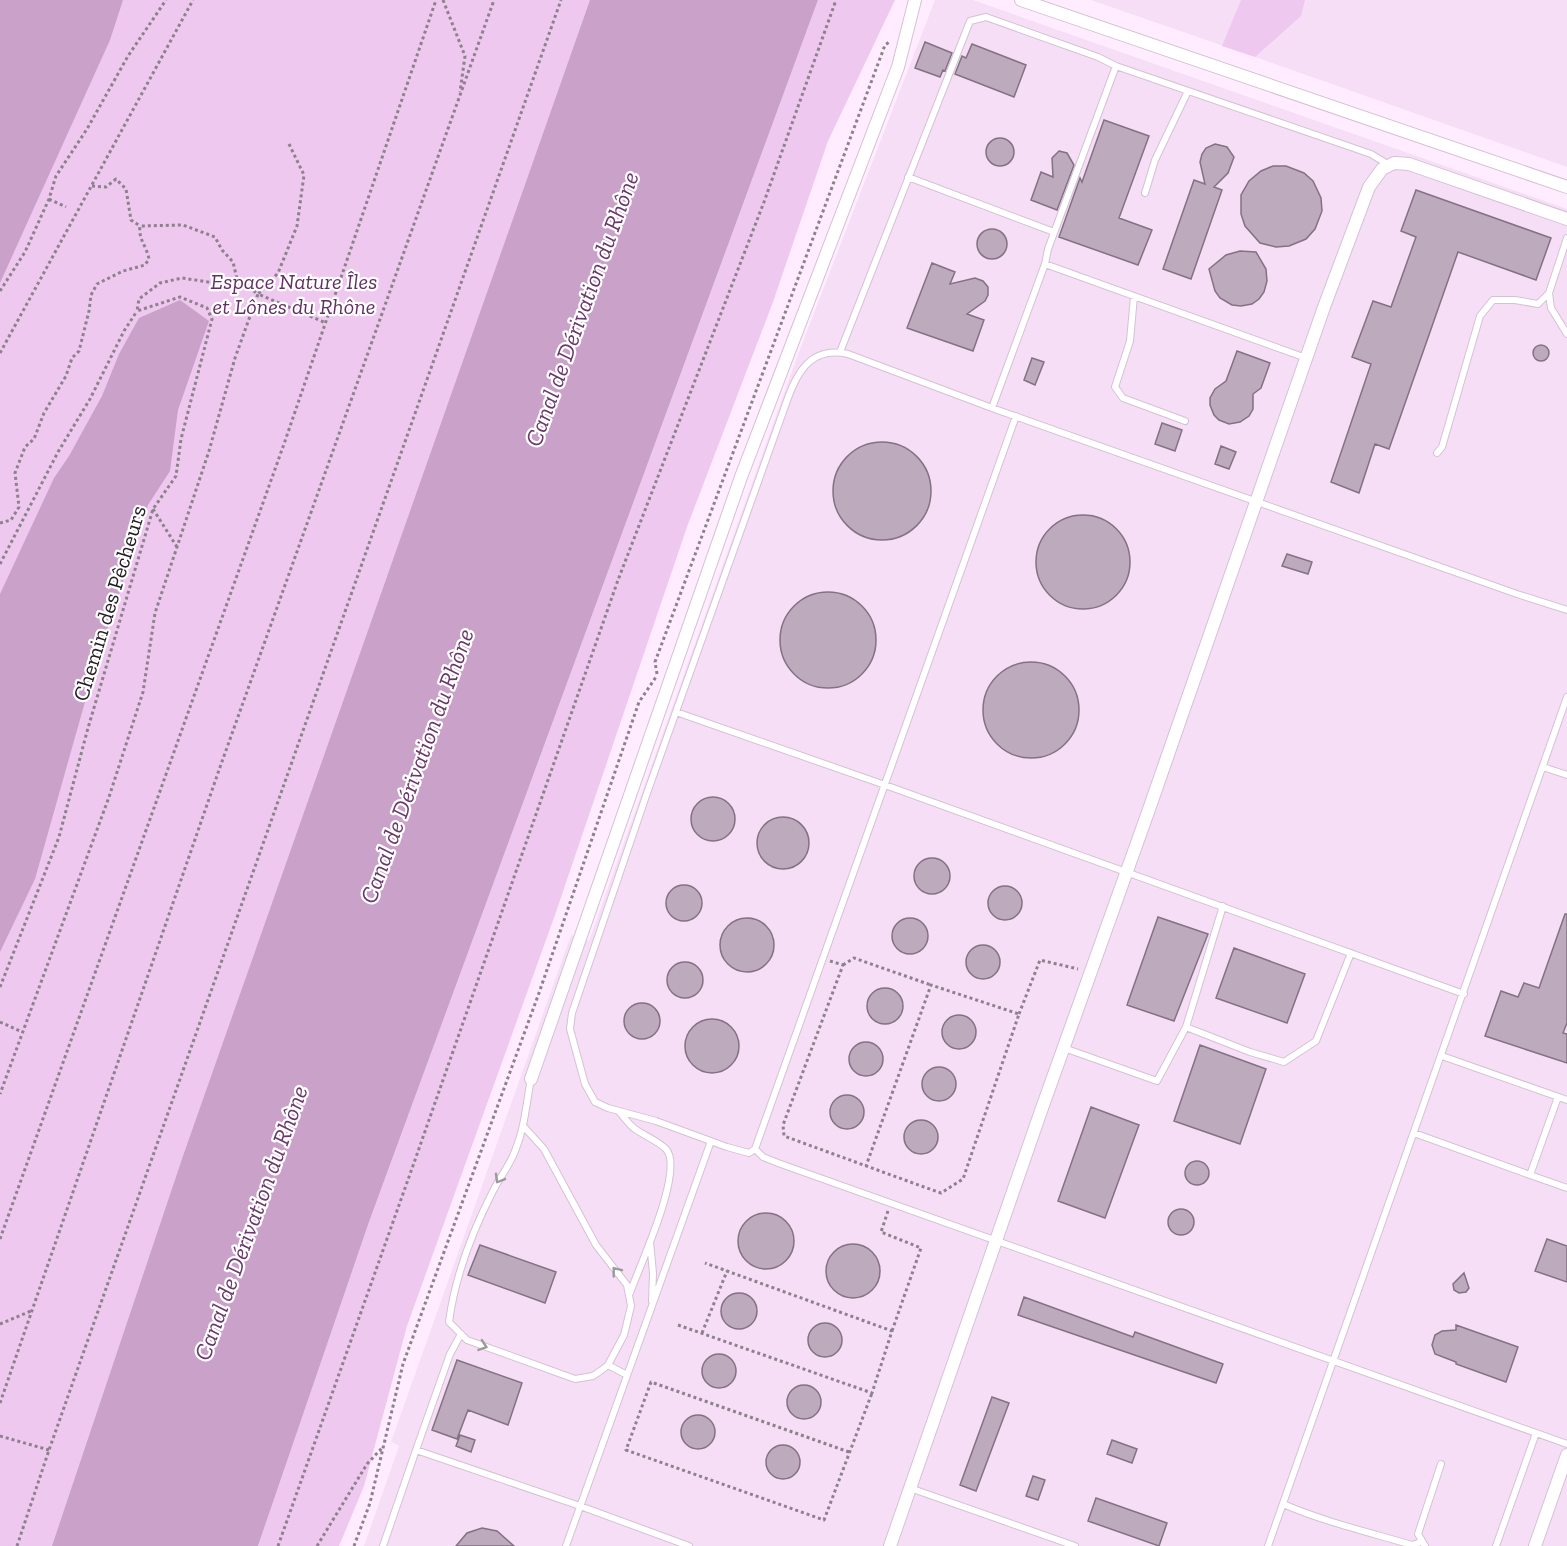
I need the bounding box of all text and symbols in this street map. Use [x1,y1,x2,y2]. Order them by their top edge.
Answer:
water label: Canal de Dérivation du Rhône [518,168,645,450]
park label: Espace Nature Îles et Lônes du Rhône [211,268,377,320]
street label: Chemin des Pêcheurs [67,502,152,704]
water label: Canal de Dérivation du Rhône [353,625,480,907]
water label: Canal de Dérivation du Rhône [187,1082,314,1364]
one-way arrow [495,1173,507,1183]
one-way arrow [613,1267,624,1278]
one-way arrow [477,1338,488,1351]

